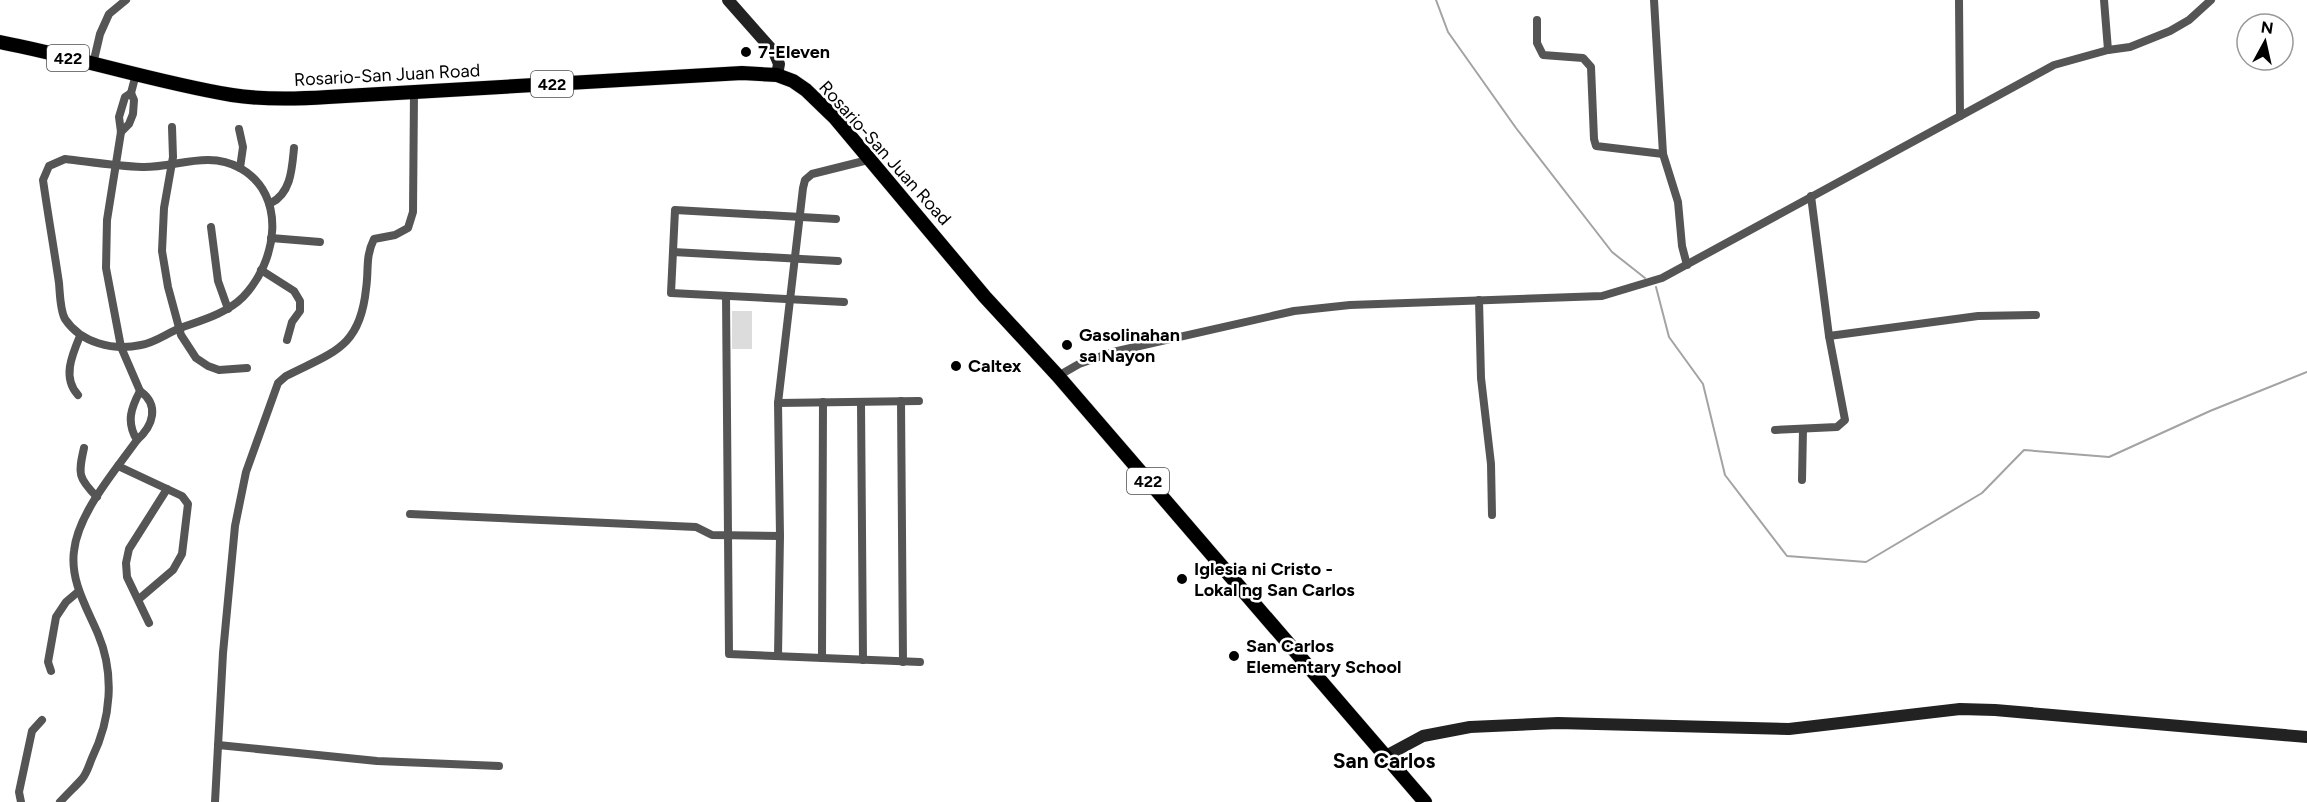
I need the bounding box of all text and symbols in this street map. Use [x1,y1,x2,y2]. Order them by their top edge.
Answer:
north arrow [2235,12,2295,72]
text: N [2260,17,2274,38]
place label: 7-Eleven [758,41,830,63]
road number: 422 [47,45,89,71]
marker: 7-Eleven [739,45,753,59]
street label: Rosario-San Juan Road [293,59,481,91]
road number: 422 [531,71,573,97]
street label: Rosario-San Juan Road [814,76,956,230]
place label: Gasolinahan sa Nayon [1079,324,1180,367]
marker: Gasolinahan sa Nayon [1060,338,1074,352]
place label: Caltex [968,355,1022,377]
marker: Caltex [949,359,963,373]
road number: 422 [1127,468,1169,494]
place label: Iglesia ni Cristo - Lokal ng San Carlos [1194,558,1355,601]
marker: Iglesia ni Cristo - Lokal ng San Carlos [1175,572,1189,586]
place label: San Carlos Elementary School [1246,635,1401,678]
marker: San Carlos Elementary School [1227,649,1241,663]
district label: San Carlos [1333,748,1435,773]

